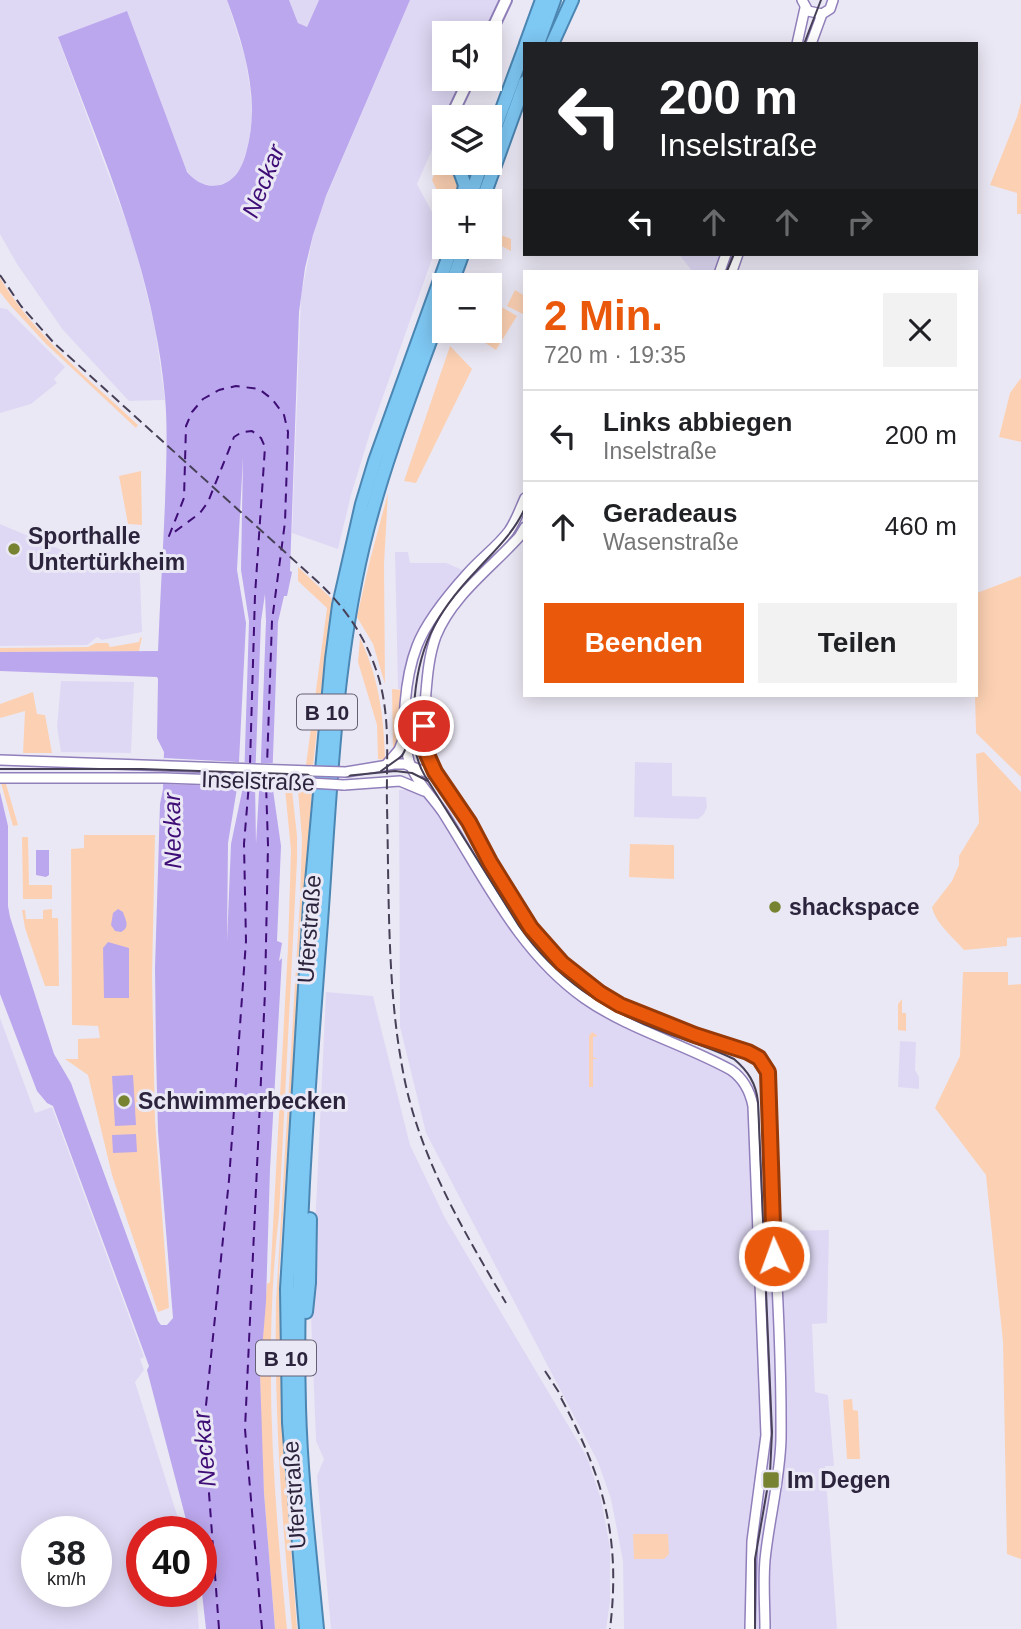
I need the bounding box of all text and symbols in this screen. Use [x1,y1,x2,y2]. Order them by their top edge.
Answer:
map controls [432,21,502,343]
button: sound [432,21,502,91]
icon: left [544,70,635,161]
text: 200 m [659,70,798,124]
button: layers [432,105,502,175]
text: Inselstraße [659,127,817,163]
water label: Neckar [236,140,290,221]
button: + [432,189,502,259]
icon: left [622,203,660,241]
icon: ahead [695,203,733,241]
icon: ahead [768,203,806,241]
icon: right [841,203,879,241]
button: − [432,273,502,343]
text: 2 Min. [544,292,663,339]
button: close [883,293,957,367]
text: 720 m · 19:35 [544,342,686,368]
text: Links abbiegen [603,407,792,437]
icon: left [544,417,582,455]
text: 200 m [885,420,957,450]
text: Inselstraße [603,438,717,464]
text: Geradeaus [603,498,737,528]
icon: ahead [544,508,582,546]
text: 460 m [885,511,957,541]
place label: Sporthalle Untertürkheim [28,523,185,575]
text: Wasenstraße [603,529,739,555]
marker: Sporthalle Untertürkheim [6,541,22,557]
button: Beenden [544,603,744,683]
button: Teilen [758,603,957,683]
road number: B 10 [297,694,357,730]
pin [394,696,454,756]
icon: arrive [405,707,443,745]
street label: Inselstraße [201,766,315,796]
water label: Neckar [158,792,186,869]
street label: Uferstraße [292,874,326,984]
place label: shackspace [789,894,919,920]
marker: shackspace [767,899,783,915]
place label: Schwimmerbecken [138,1088,346,1114]
marker: Schwimmerbecken [116,1093,132,1109]
position arrow [737,1219,811,1293]
road number: B 10 [256,1340,316,1376]
water label: Neckar [187,1409,221,1488]
street label: Uferstraße [277,1440,311,1550]
place label: Im Degen [787,1467,891,1493]
marker: Im Degen [761,1470,781,1490]
speed limit sign: 40 [126,1516,217,1607]
text: 38 [47,1533,86,1572]
text: km/h [47,1569,86,1589]

